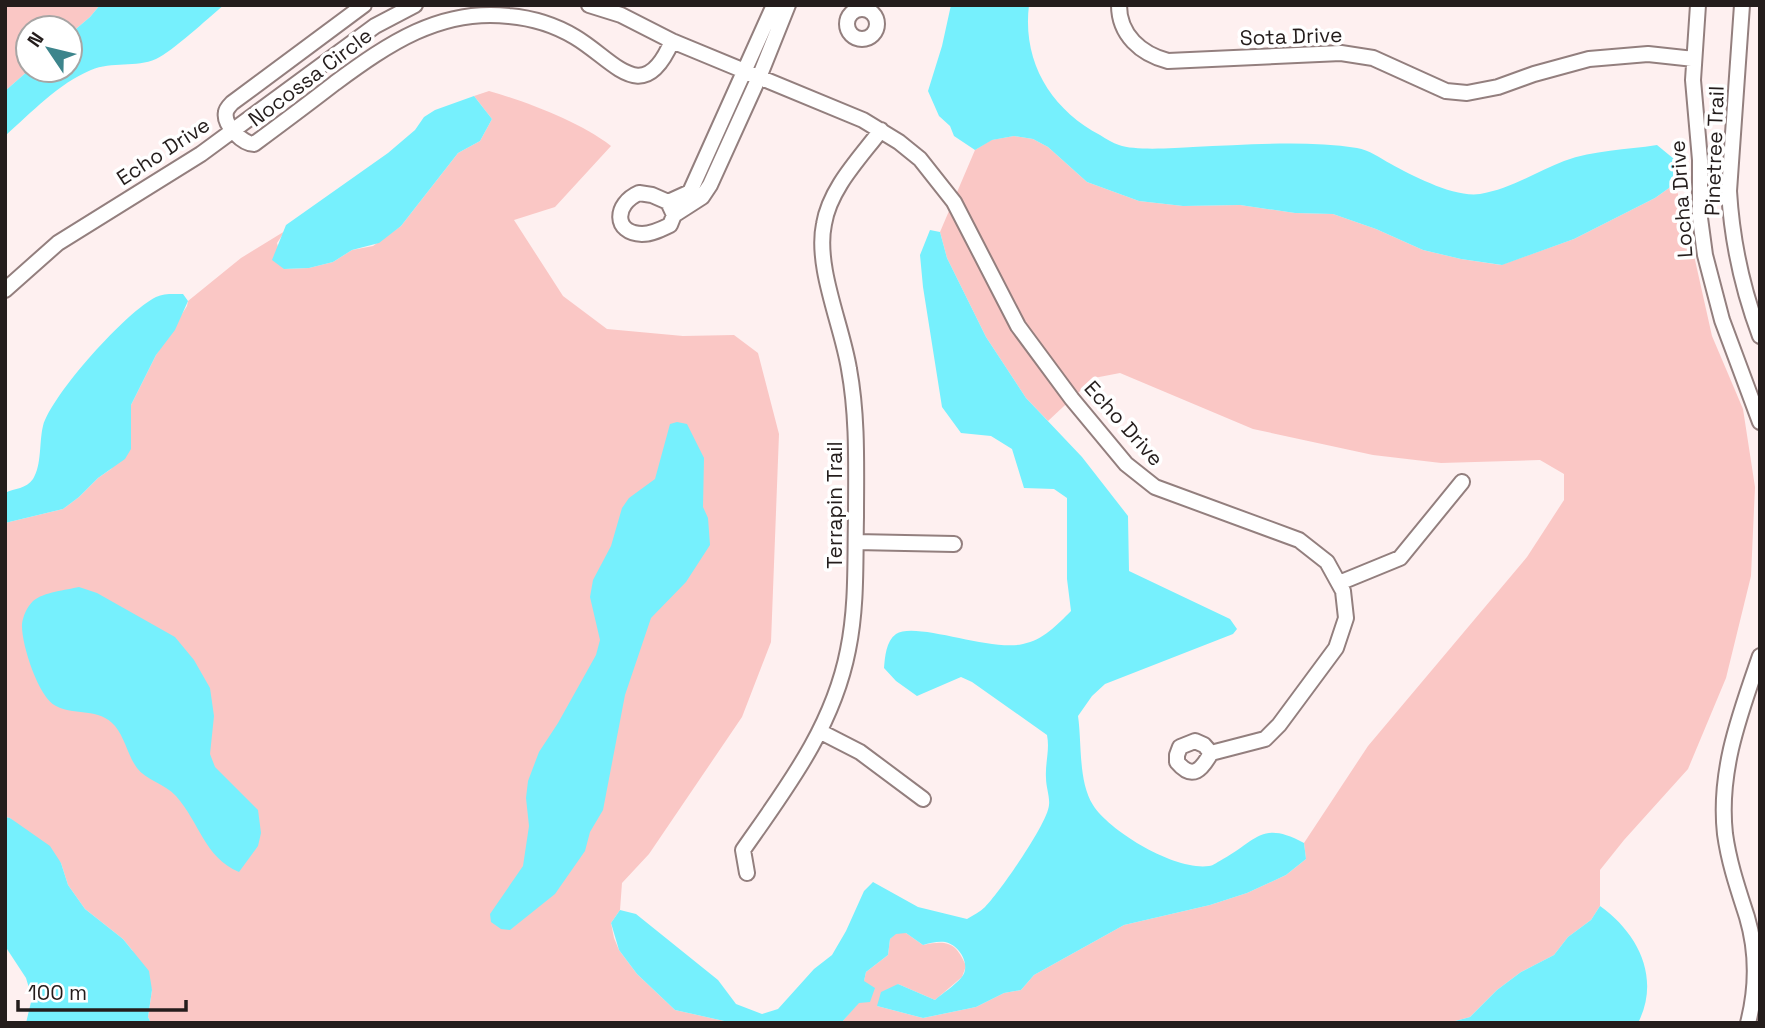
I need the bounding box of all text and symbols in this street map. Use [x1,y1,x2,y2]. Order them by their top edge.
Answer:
north arrow [14,14,84,84]
street label: Sota Drive [1239,21,1343,51]
street label: Nocossa Circle [243,22,377,132]
text: N [22,27,49,52]
street label: Pinetree Trail [1698,85,1730,217]
street label: Echo Drive [111,111,215,191]
street label: Locha Drive [1663,139,1699,259]
street label: Echo Drive [1079,375,1169,471]
street label: Terrapin Trail [821,441,848,569]
scale bar [18,968,186,1012]
text: 100 m [28,979,87,1006]

